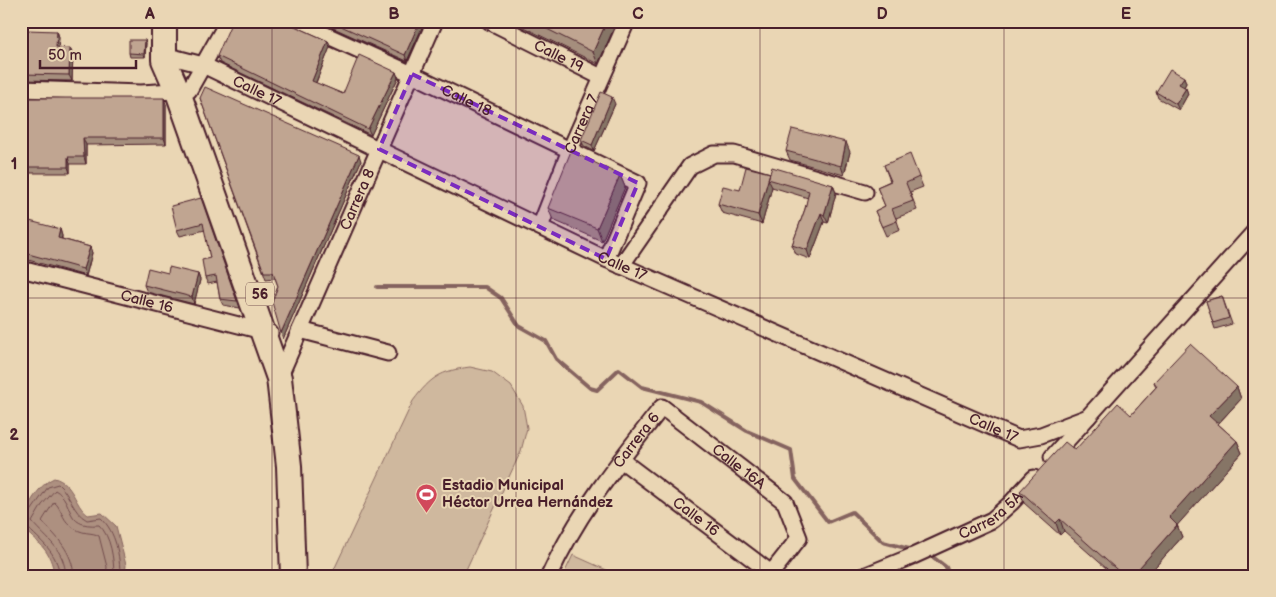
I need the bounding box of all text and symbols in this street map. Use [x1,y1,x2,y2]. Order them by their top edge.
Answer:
text: A [144,5,155,24]
text: B [388,5,400,24]
text: C [632,5,644,24]
text: D [876,5,888,24]
text: E [1121,5,1131,24]
street label: Calle 19 [531,35,587,76]
scale bar [40,38,136,70]
text: 50 m [48,46,82,65]
street label: Calle 17 [229,71,285,111]
street label: Calle 18 [438,80,495,121]
street label: Carrera 7 [560,91,603,157]
text: 1 [11,155,17,174]
street label: Carrera 8 [335,165,379,233]
street label: Calle 17 [594,247,650,285]
road number: 56 [246,282,274,306]
street label: Calle 16 [119,285,175,317]
street label: Carrera 6 [609,408,664,472]
street label: Calle 17 [966,409,1022,447]
text: 2 [9,426,19,445]
street label: Calle 16A [708,440,770,494]
place label: Estadio Municipal Héctor Urrea Hernández [442,476,614,512]
sports icon: Estadio Municipal Héctor Urrea Hernández [414,482,438,513]
street label: Carrera 5A [955,487,1027,543]
street label: Calle 16 [669,493,723,540]

